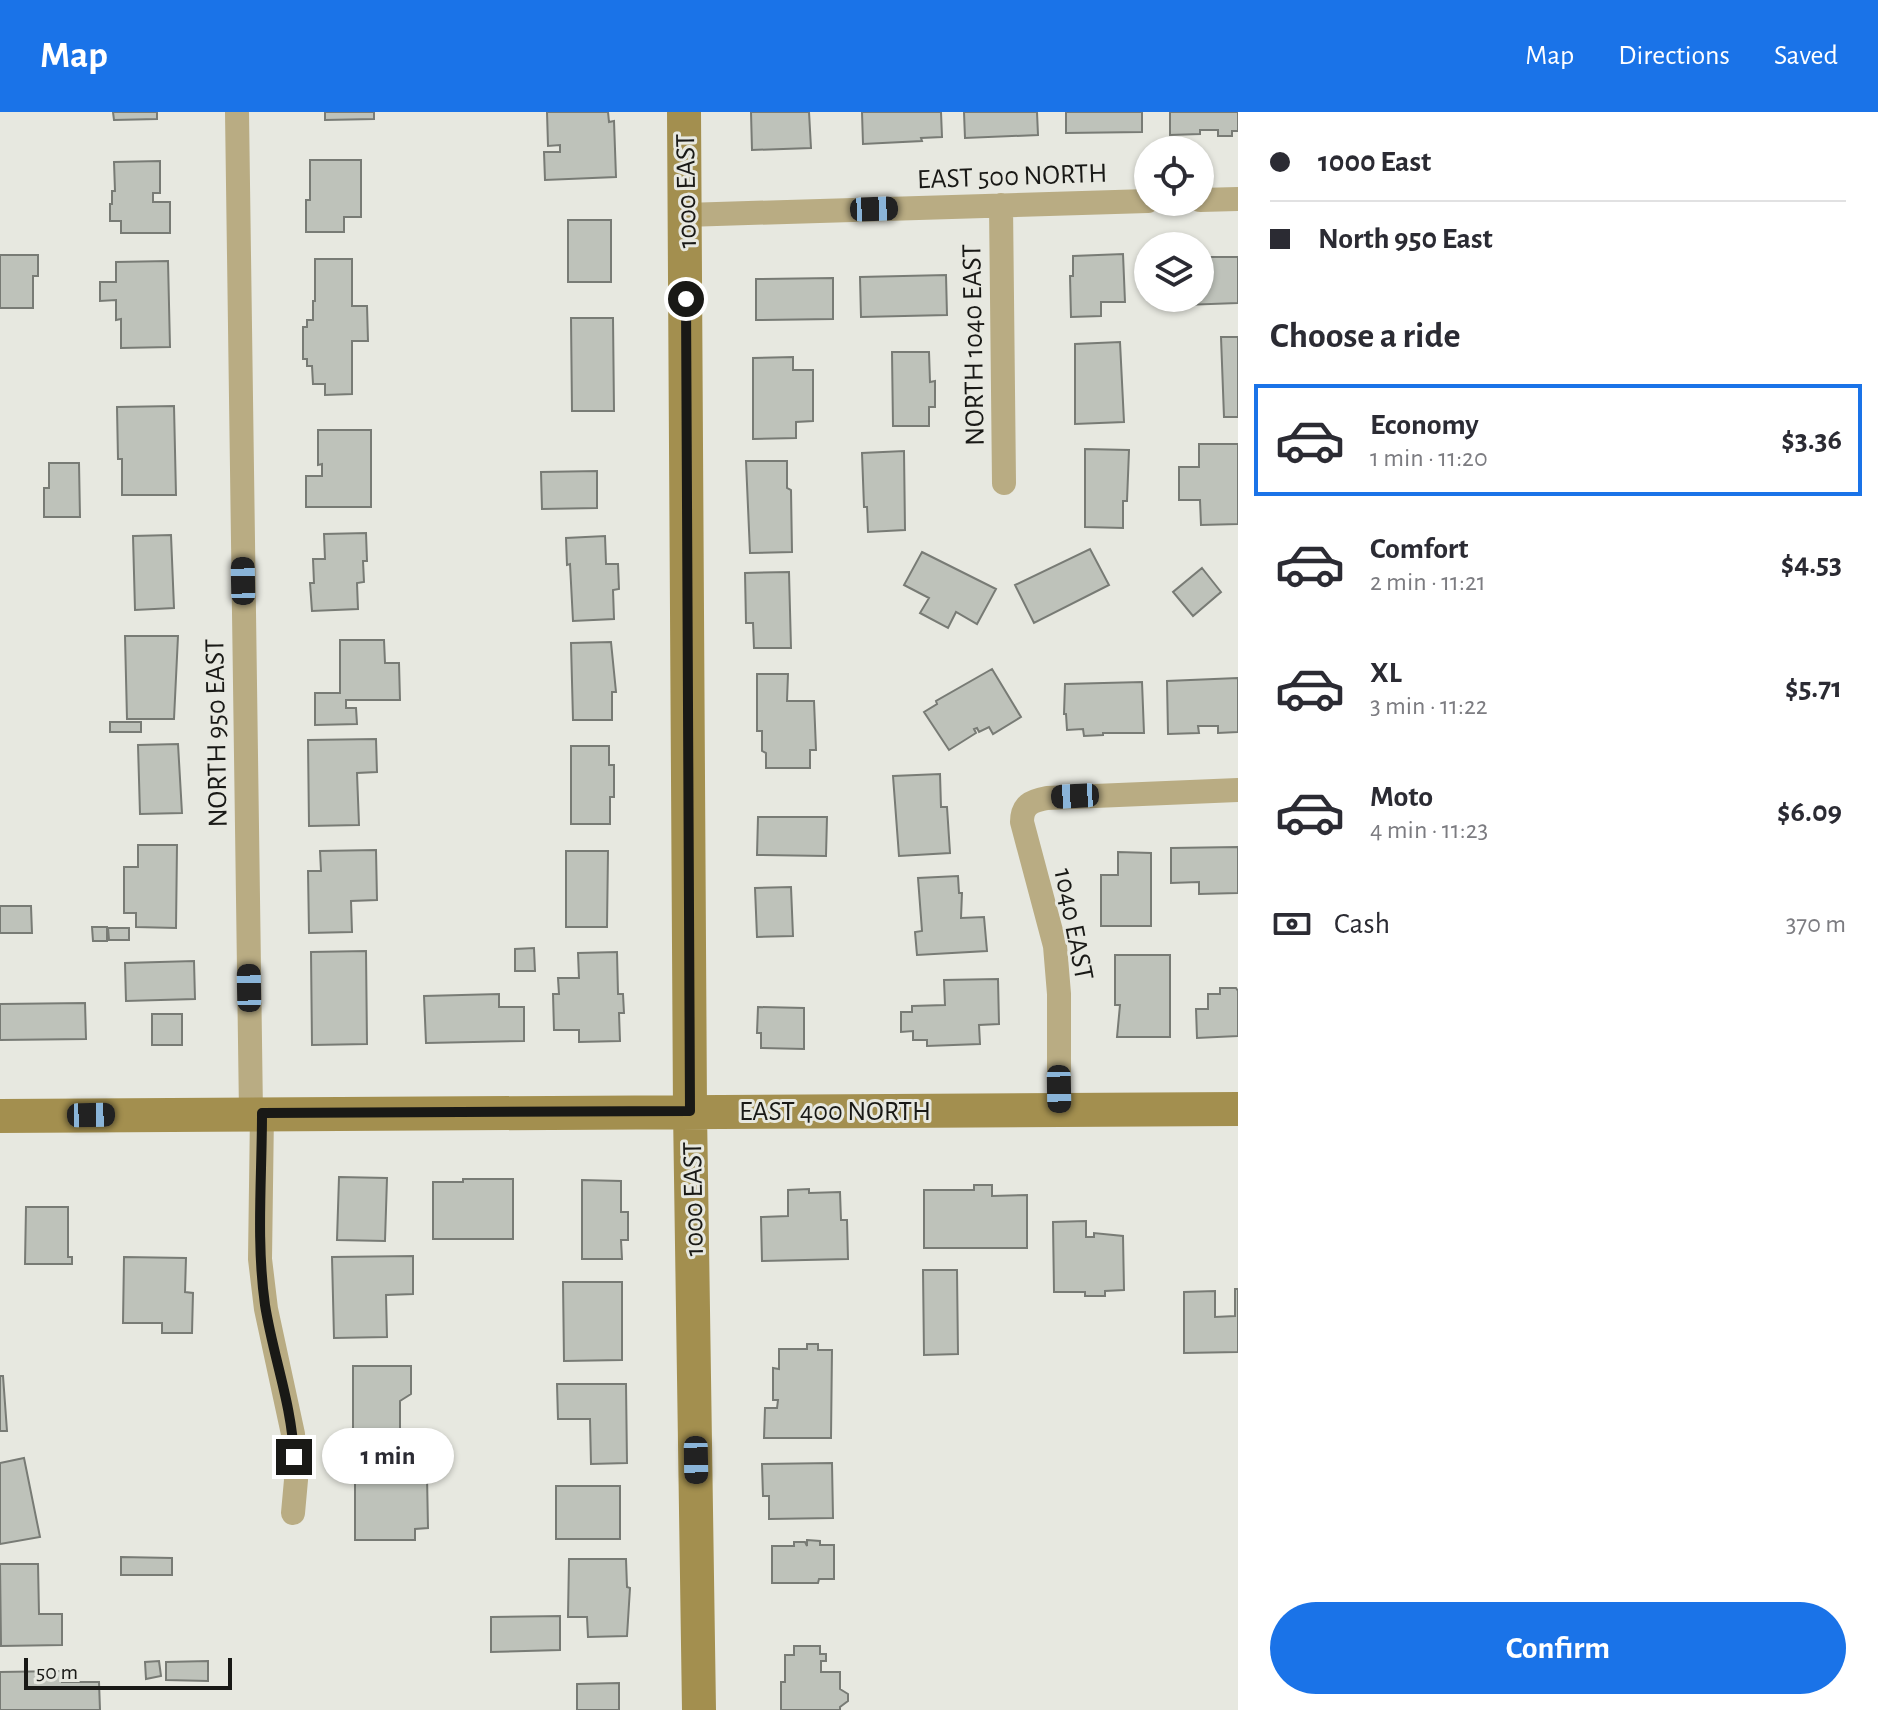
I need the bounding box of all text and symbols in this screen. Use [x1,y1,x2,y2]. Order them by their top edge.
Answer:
text: Map [40,37,108,75]
text: Map [1525,42,1574,70]
text: Directions [1618,42,1730,70]
text: Saved [1774,42,1838,70]
street label: 1000 EAST [672,133,702,249]
map controls [1134,136,1214,312]
button: locate [1134,136,1214,216]
text: 1000 East [1318,147,1431,177]
street label: EAST 500 NORTH [916,160,1108,194]
car [850,196,898,222]
text: North 950 East [1318,224,1493,254]
button: layers [1134,232,1214,312]
street label: NORTH 1040 EAST [958,244,990,446]
route start [668,281,704,317]
text: Choose a ride [1270,318,1460,354]
icon: car [1274,404,1346,476]
text: Economy [1370,410,1479,440]
text: $3.36 [1781,425,1842,455]
text: 1 min · 11:20 [1370,445,1488,471]
icon: car [1274,528,1346,600]
text: Comfort [1370,534,1469,564]
text: $4.53 [1781,549,1842,579]
car [231,557,255,605]
text: 2 min · 11:21 [1370,569,1486,595]
street label: NORTH 950 EAST [201,638,233,828]
icon: car [1274,652,1346,724]
text: XL [1370,658,1402,688]
text: $5.71 [1785,673,1842,703]
text: 3 min · 11:22 [1370,693,1488,719]
icon: car [1274,776,1346,848]
text: Moto [1370,782,1433,812]
car [1050,783,1100,809]
text: $6.09 [1777,797,1842,827]
text: 4 min · 11:23 [1370,817,1488,843]
street label: 1040 EAST [1048,866,1098,983]
icon: cash [1270,902,1314,946]
text: Cash [1334,909,1390,939]
text: 370 m [1786,911,1846,937]
car [237,964,261,1012]
car [1047,1065,1071,1113]
street label: EAST 400 NORTH [739,1098,931,1126]
car [67,1103,115,1127]
street label: 1000 EAST [679,1141,709,1257]
callout: 1 min [322,1429,454,1485]
car [684,1436,708,1484]
route end [276,1439,312,1475]
text: 1 min [361,1443,415,1469]
button: Confirm [1270,1602,1846,1694]
scale bar [24,1654,232,1690]
text: 50 m [36,1661,78,1683]

